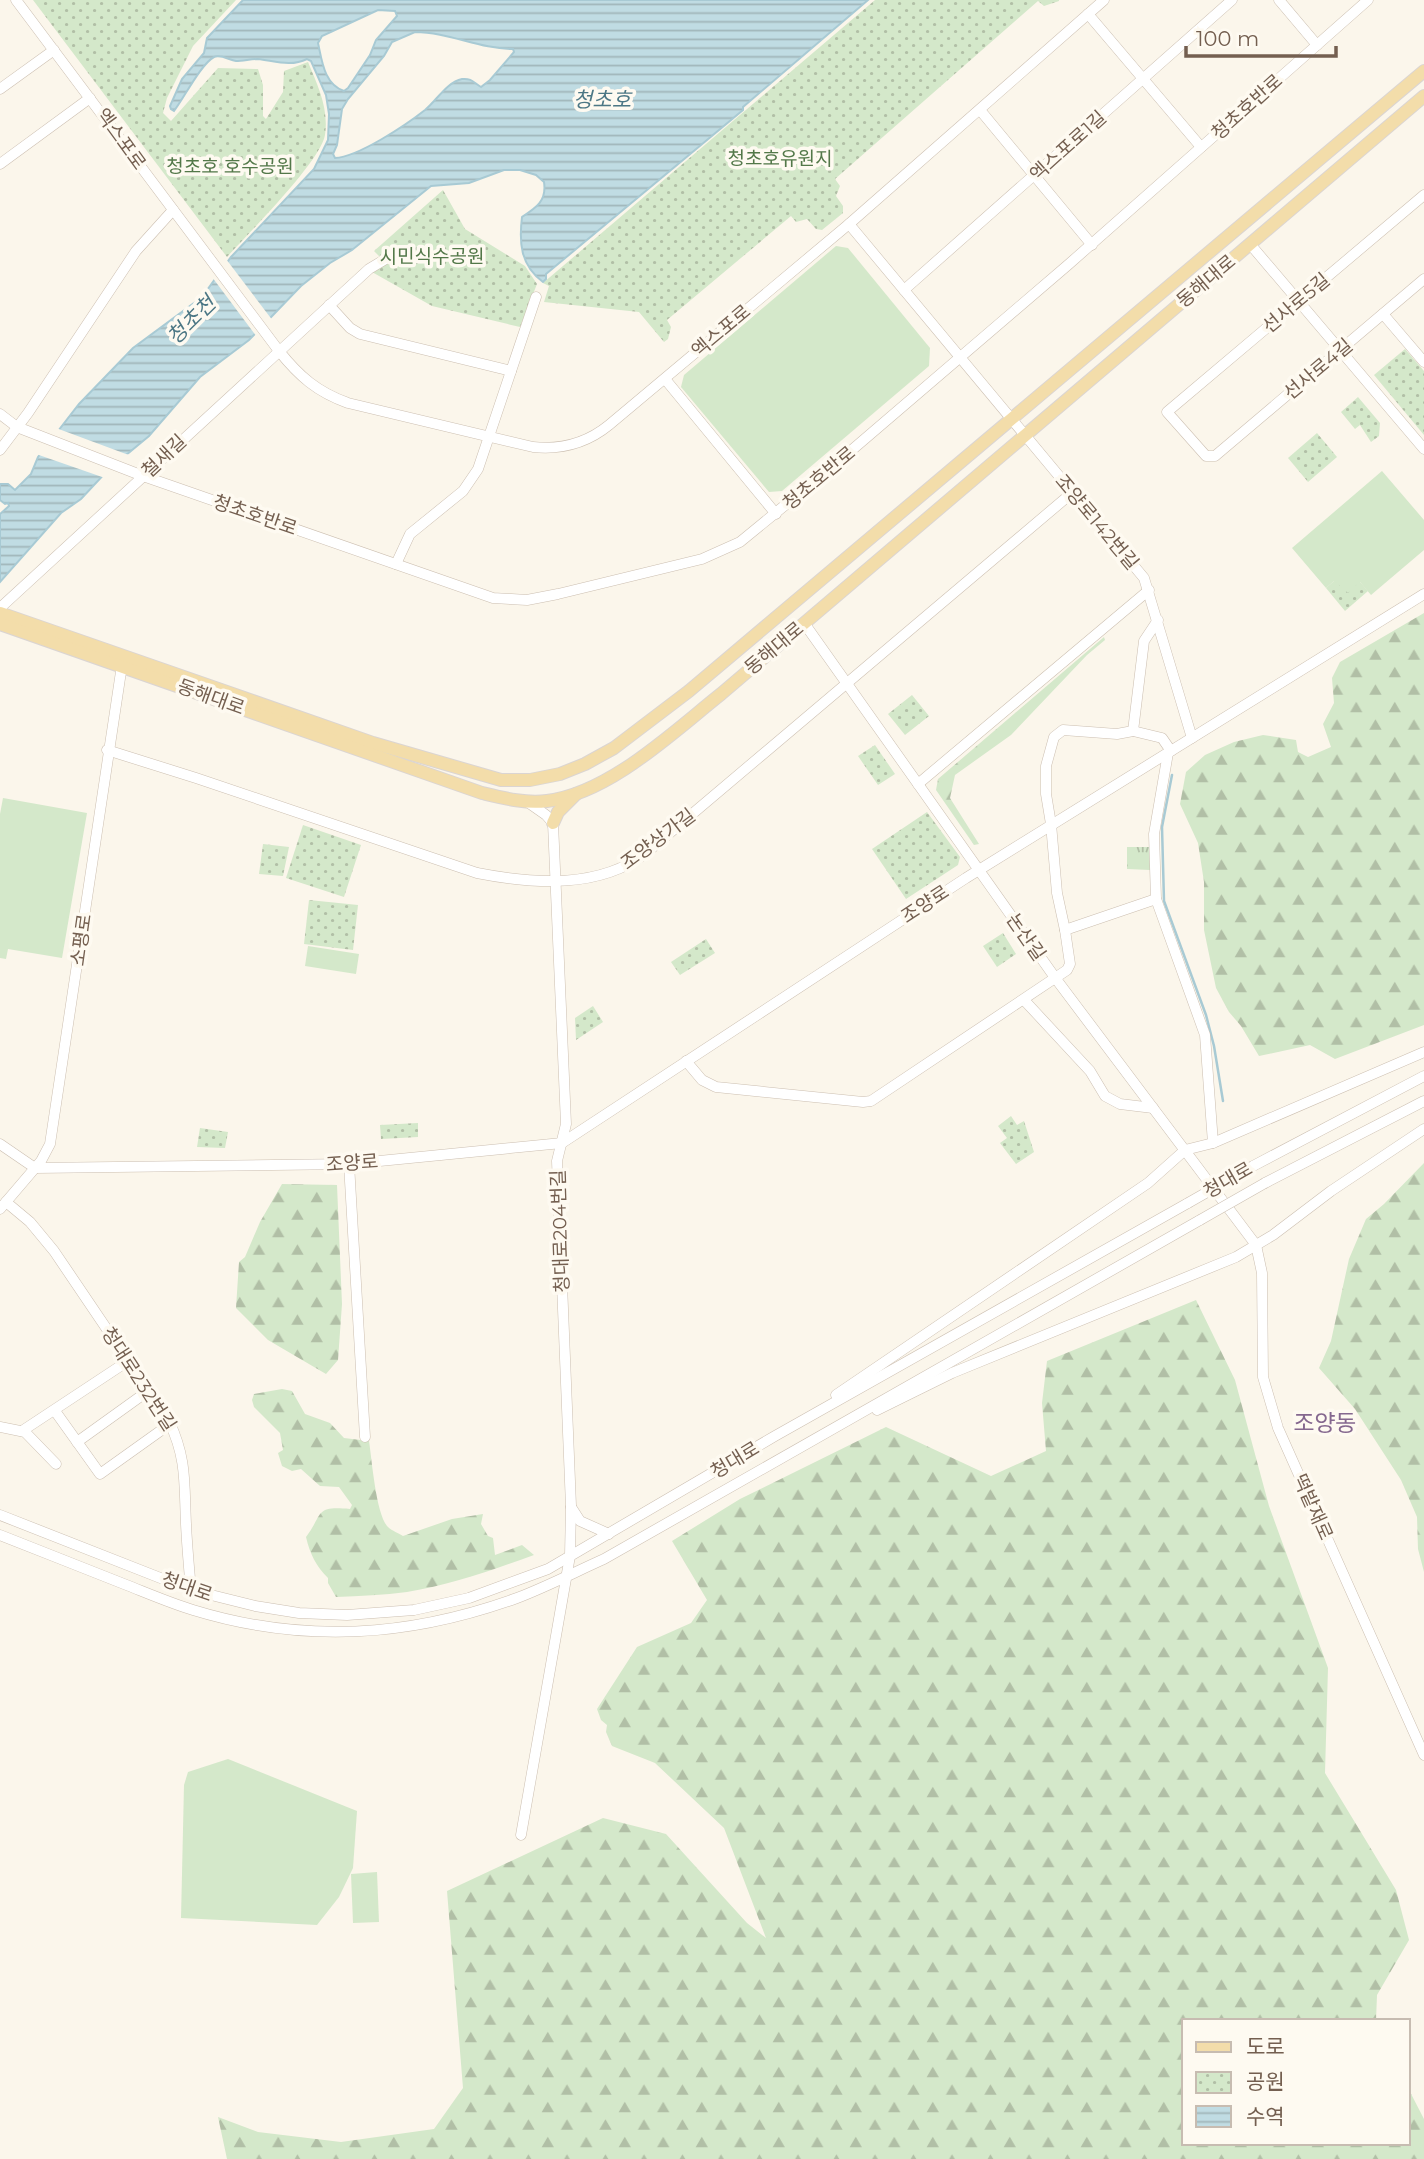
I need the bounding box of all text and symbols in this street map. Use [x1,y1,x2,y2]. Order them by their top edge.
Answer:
scale bar [1186,14,1336,58]
text: 100 m [1196,26,1259,51]
street label: 청초호반로 [1207,69,1287,145]
water label: 청초호 [573,87,633,112]
street label: 엑스포로 [91,104,151,174]
street label: 엑스포로1길 [1025,106,1111,186]
park label: 청초호유원지 [728,147,832,170]
park label: 청초호 호수공원 [166,155,294,178]
park label: 시민식수공원 [380,245,484,268]
street label: 동해대로 [1172,250,1240,312]
street label: 선사로5길 [1258,268,1334,338]
water label: 청초천 [162,289,222,349]
street label: 엑스포로 [687,300,755,362]
street label: 선사로4길 [1279,334,1357,404]
street label: 철새길 [137,430,191,482]
street label: 청초호반로 [778,441,860,515]
street label: 조양로142번길 [1050,470,1144,574]
street label: 청초호반로 [210,490,300,540]
street label: 동해대로 [740,617,808,679]
street label: 동해대로 [174,674,248,720]
street label: 조양상가길 [616,804,700,874]
street label: 조양로 [897,880,953,928]
street label: 논산길 [1002,909,1050,965]
street label: 소평로 [66,912,96,968]
street label: 조양로 [325,1150,379,1176]
street label: 청대로 [1200,1157,1256,1203]
street label: 청대로204번길 [546,1169,574,1293]
street label: 청대로232번길 [97,1323,181,1435]
district label: 조양동 [1293,1409,1357,1437]
street label: 청대로 [707,1437,763,1483]
street label: 떡밭재로 [1288,1470,1338,1544]
street label: 청대로 [158,1568,216,1606]
legend [1182,2019,1410,2145]
text: 도로 [1246,2034,1285,2059]
text: 공원 [1246,2069,1285,2094]
text: 수역 [1246,2104,1285,2129]

